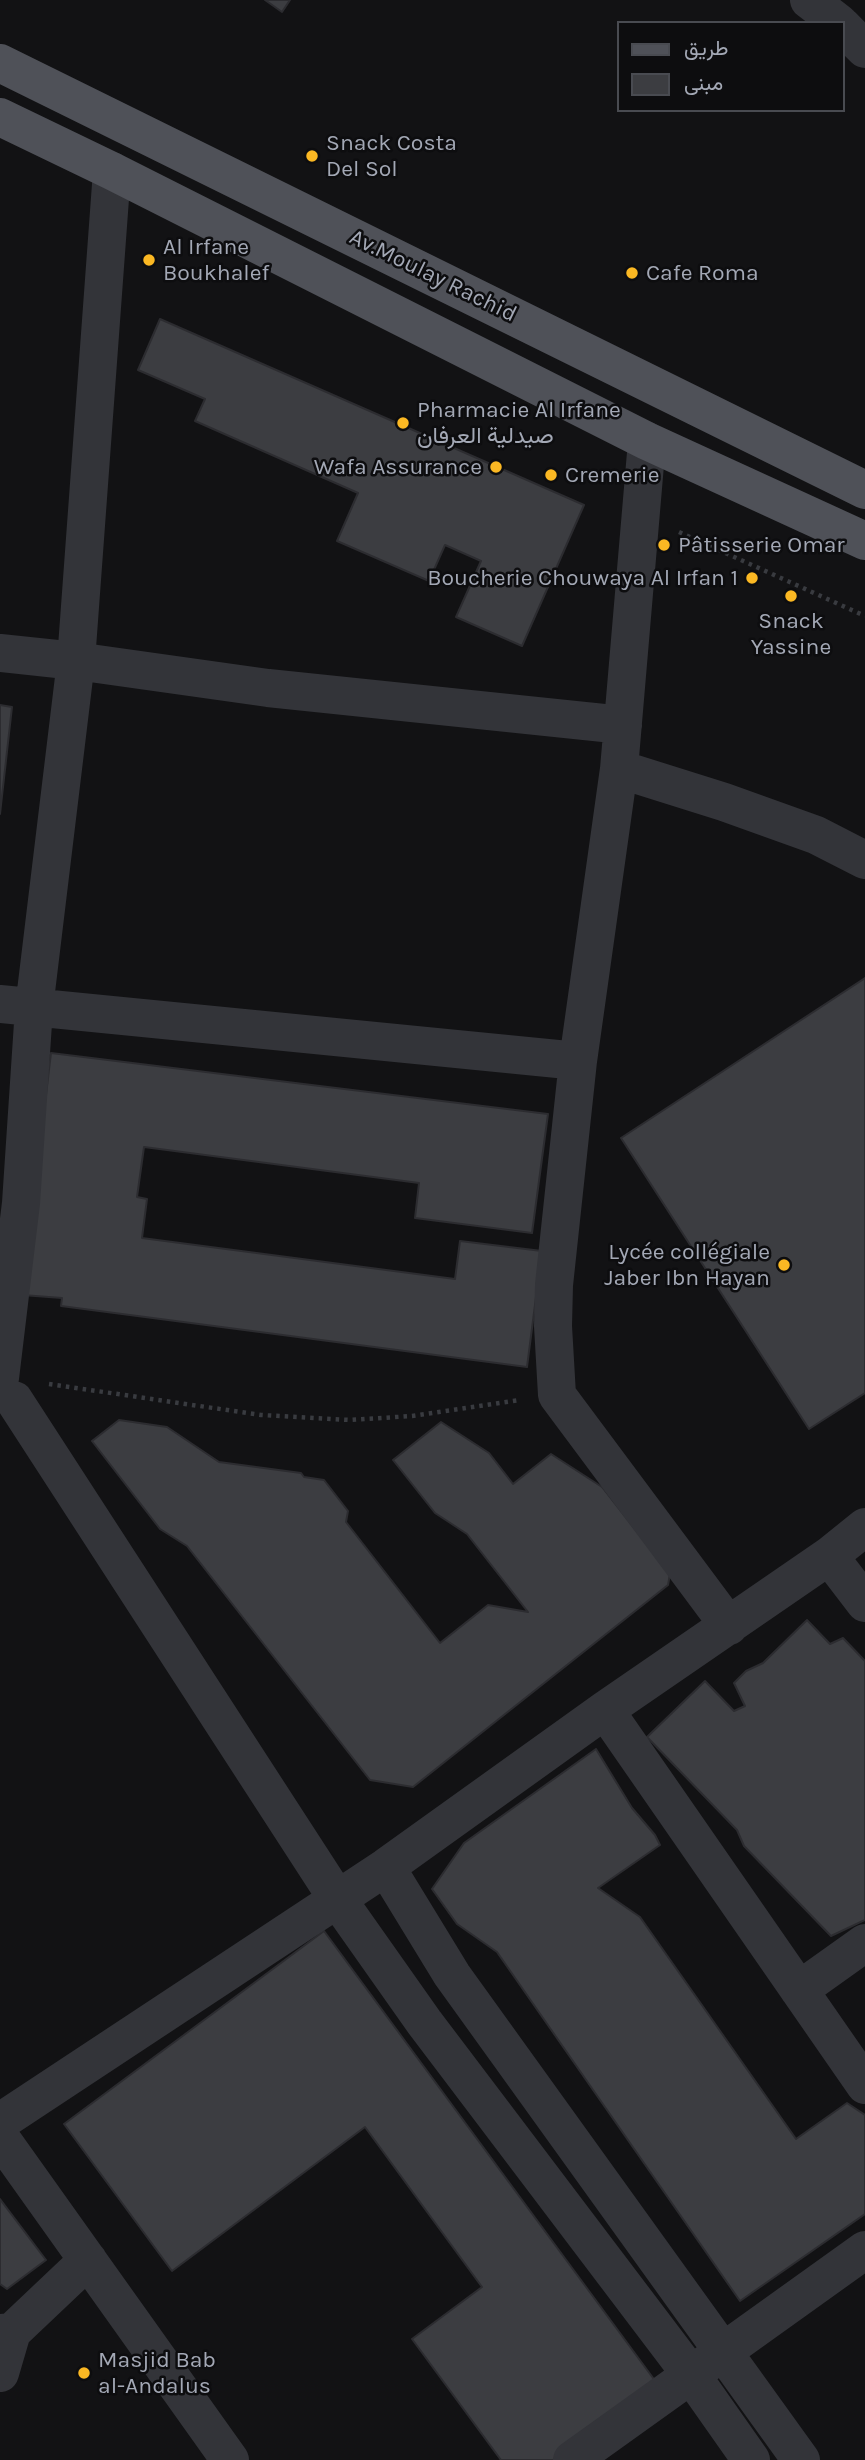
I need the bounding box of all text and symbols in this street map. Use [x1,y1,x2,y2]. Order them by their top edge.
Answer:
legend [616,21,844,112]
text: طريق [684,36,729,60]
text: مبنى [684,71,723,95]
place label: Snack Costa Del Sol [326,129,457,183]
marker: Snack Costa Del Sol [304,148,320,164]
street label: Av.Moulay Rachid [345,224,521,328]
place label: Al Irfane Boukhalef [163,233,269,287]
marker: Al Irfane Boukhalef [141,252,157,268]
place label: Cafe Roma [646,259,759,287]
marker: Cafe Roma [624,265,640,281]
place label: Pharmacie Al Irfane صيدلية العرفان [417,396,621,450]
marker: Pharmacie Al Irfane صيدلية العرفان [395,415,411,431]
place label: Wafa Assurance [314,453,482,481]
marker: Wafa Assurance [488,459,504,475]
place label: Cremerie [565,461,660,489]
marker: Cremerie [543,467,559,483]
place label: Pâtisserie Omar [678,531,845,559]
marker: Pâtisserie Omar [656,537,672,553]
place label: Boucherie Chouwaya Al Irfan 1 [427,564,738,592]
marker: Boucherie Chouwaya Al Irfan 1 [744,570,760,586]
marker: Snack Yassine [783,588,799,604]
place label: Snack Yassine [751,607,831,661]
place label: Lycée collégiale Jaber Ibn Hayan [604,1238,770,1292]
marker: Lycée collégiale Jaber Ibn Hayan [776,1257,792,1273]
place label: Masjid Bab al-Andalus [98,2346,216,2400]
marker: Masjid Bab al-Andalus [76,2365,92,2381]

